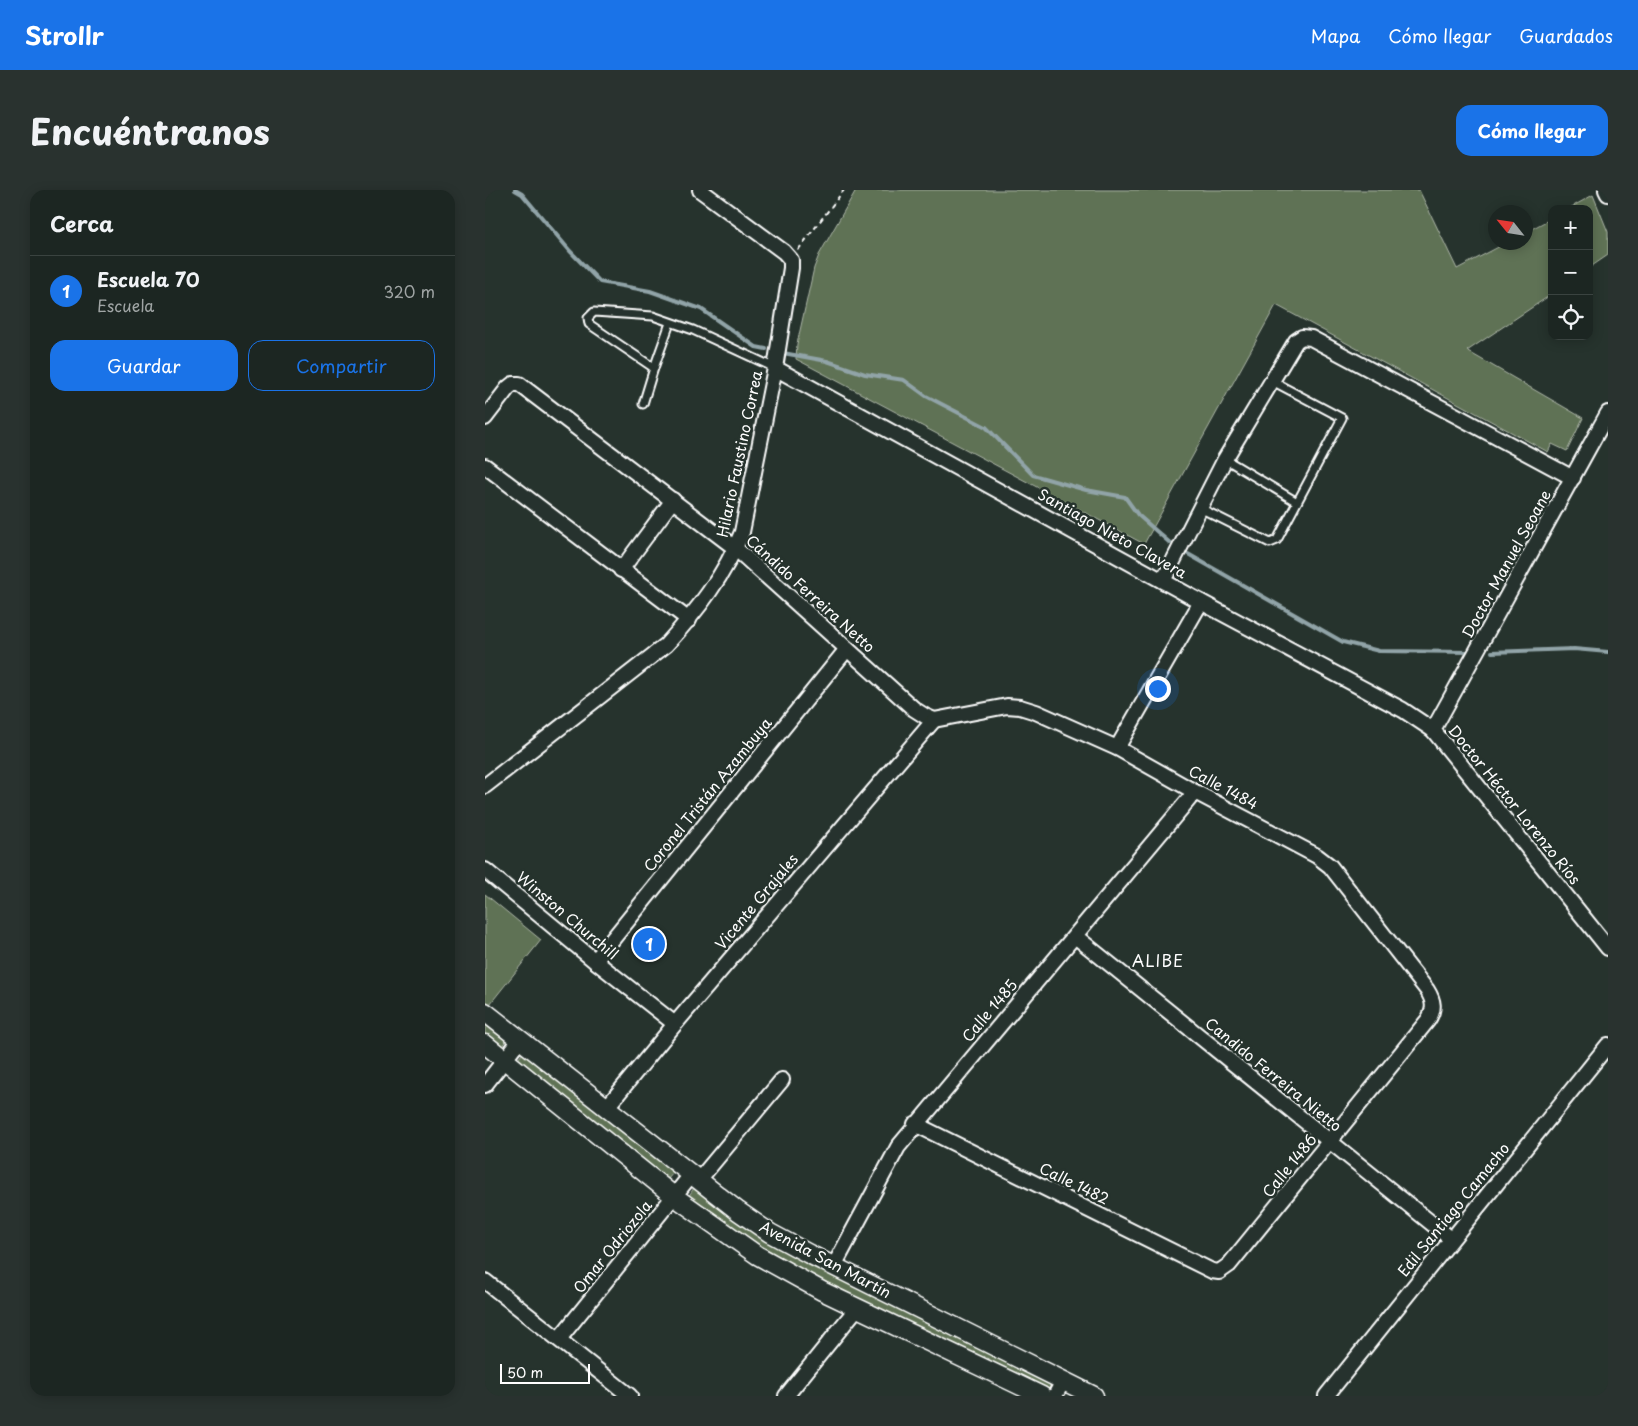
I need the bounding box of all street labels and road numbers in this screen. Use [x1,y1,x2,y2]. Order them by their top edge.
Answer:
street label: Hilario Faustino Correa [710,368,768,539]
street label: Santiago Nieto Clavera [1034,482,1192,584]
street label: Doctor Manuel Seoane [1455,485,1556,642]
street label: Cándido Ferreira Netto [741,529,881,657]
street label: Coronel Tristán Azambuya [637,711,777,876]
street label: Doctor Héctor Lorenzo Ríos [1443,719,1587,889]
street label: Calle 1484 [1185,759,1263,815]
street label: Vicente Grajales [709,848,803,954]
street label: Winston Churchill [512,865,624,964]
street label: Calle 1485 [956,974,1022,1046]
street label: Candido Ferreira Nietto [1200,1011,1347,1136]
street label: Calle 1486 [1256,1128,1322,1202]
street label: Edil Santiago Camacho [1391,1137,1514,1281]
street label: Calle 1482 [1036,1156,1113,1209]
street label: Omar Odriozola [567,1194,657,1298]
street label: Avenida San Martín [756,1214,896,1303]

